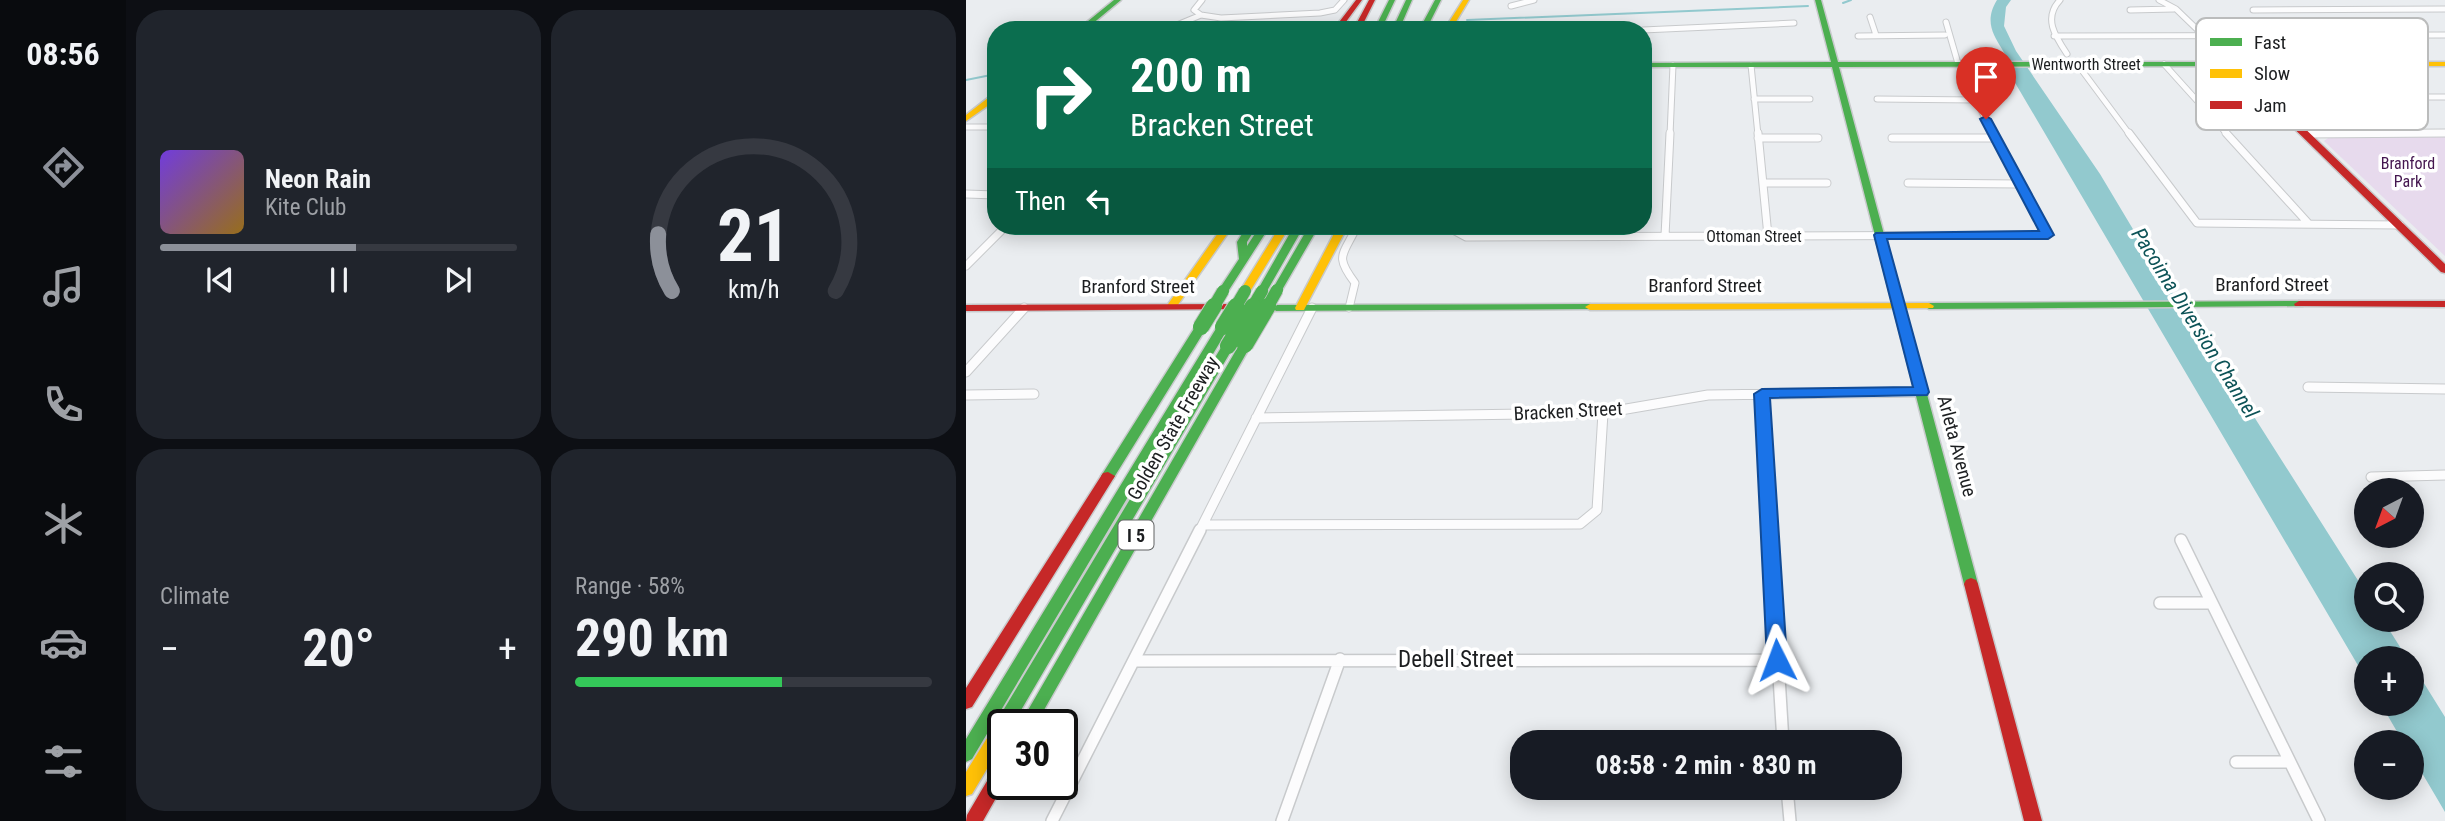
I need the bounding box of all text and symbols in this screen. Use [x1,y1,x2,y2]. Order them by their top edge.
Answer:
legend [2196,18,2428,130]
text: Fast [2254,31,2286,54]
text: 08:56 [26,35,100,73]
text: 200 m [1130,47,1252,104]
pin [1956,47,2016,119]
icon: right [1015,49,1106,140]
street label: Wentworth Street [2031,55,2141,74]
icon: arrive [1967,58,2005,96]
text: Slow [2254,62,2290,85]
text: Jam [2254,94,2287,117]
text: Bracken Street [1130,106,1314,144]
icon: directions [39,143,88,192]
park label: Branford Park [2381,154,2435,191]
text: Neon Rain [265,164,371,194]
icon: left [1080,182,1118,220]
text: Then [1015,186,1066,216]
text: 21 [717,193,790,279]
text: Kite Club [265,194,346,221]
water label: Pacoima Diversion Channel [2127,223,2264,423]
street label: Ottoman Street [1706,227,1802,246]
icon: previous [201,261,239,299]
icon: pause [320,261,358,299]
icon: next [439,261,477,299]
icon: music [39,262,88,311]
street label: Branford Street [2215,273,2329,296]
street label: Branford Street [1648,274,1762,297]
text: km/h [728,275,779,304]
street label: Branford Street [1081,275,1195,298]
street label: Golden State Freeway [1123,352,1224,504]
icon: phone [39,380,88,429]
street label: Arleta Avenue [1932,393,1982,499]
street label: Bracken Street [1513,397,1623,425]
north arrow [2354,478,2424,548]
map controls [2354,478,2424,800]
icon: climate [39,499,88,548]
road number: I 5 [1118,520,1154,550]
button: search [2354,562,2424,632]
text: Range · 58% [575,573,685,600]
text: Climate [160,583,230,610]
text: 290 km [575,608,729,669]
icon: car [39,618,88,667]
text: 20° [302,618,375,679]
position arrow [1740,623,1814,697]
text: − [160,627,179,671]
text: + [498,627,517,671]
street label: Debell Street [1398,646,1514,673]
button: + [2354,646,2424,716]
speed limit sign: 30 [987,709,1078,800]
button: − [2354,730,2424,800]
icon: filters [39,737,88,786]
text: 08:58 · 2 min · 830 m [1596,750,1816,780]

